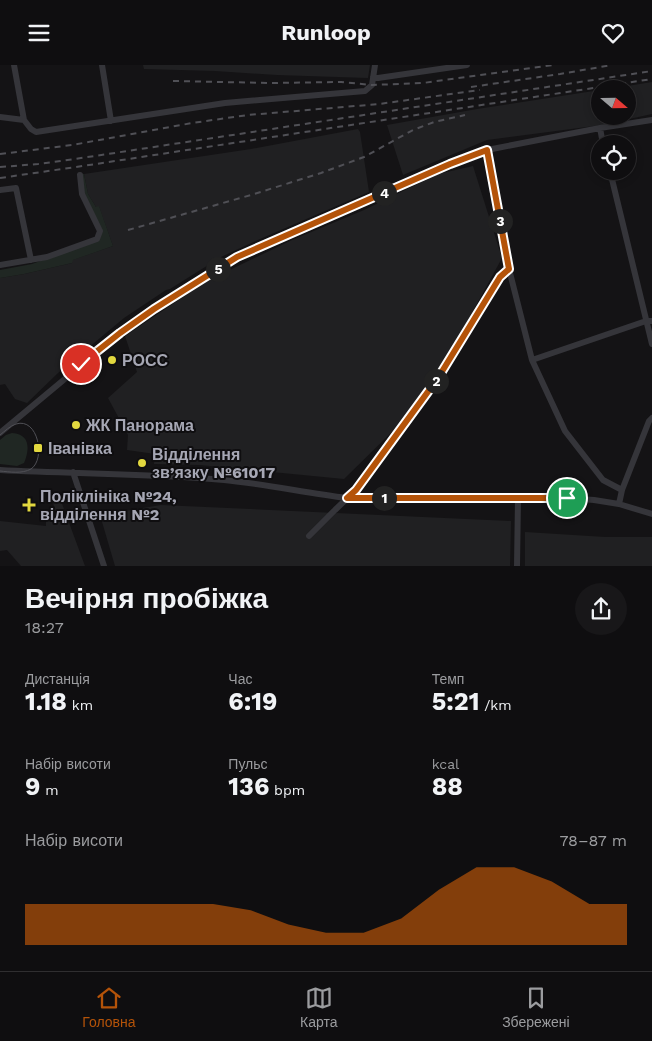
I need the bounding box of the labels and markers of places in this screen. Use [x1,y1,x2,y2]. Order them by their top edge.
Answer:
pin: 4 [372,181,396,205]
pin: 3 [488,209,512,233]
pin: 5 [206,257,230,281]
pin [60,343,102,385]
place label: РОСС [122,351,168,370]
marker: РОСС [106,354,118,366]
pin: 2 [424,369,448,393]
place label: ЖК Панорама [85,416,194,435]
marker: ЖК Панорама [70,419,82,431]
place label: Іванівка [48,439,112,458]
marker: Іванівка [32,442,44,454]
place label: Відділення зв’язку №61017 [152,445,276,482]
marker: Відділення зв’язку №61017 [136,457,148,469]
pin [546,477,588,519]
pin: 1 [372,485,396,511]
place label: Поліклініка №24, відділення №2 [40,487,177,524]
marker: Поліклініка №24, відділення №2 [22,498,36,512]

